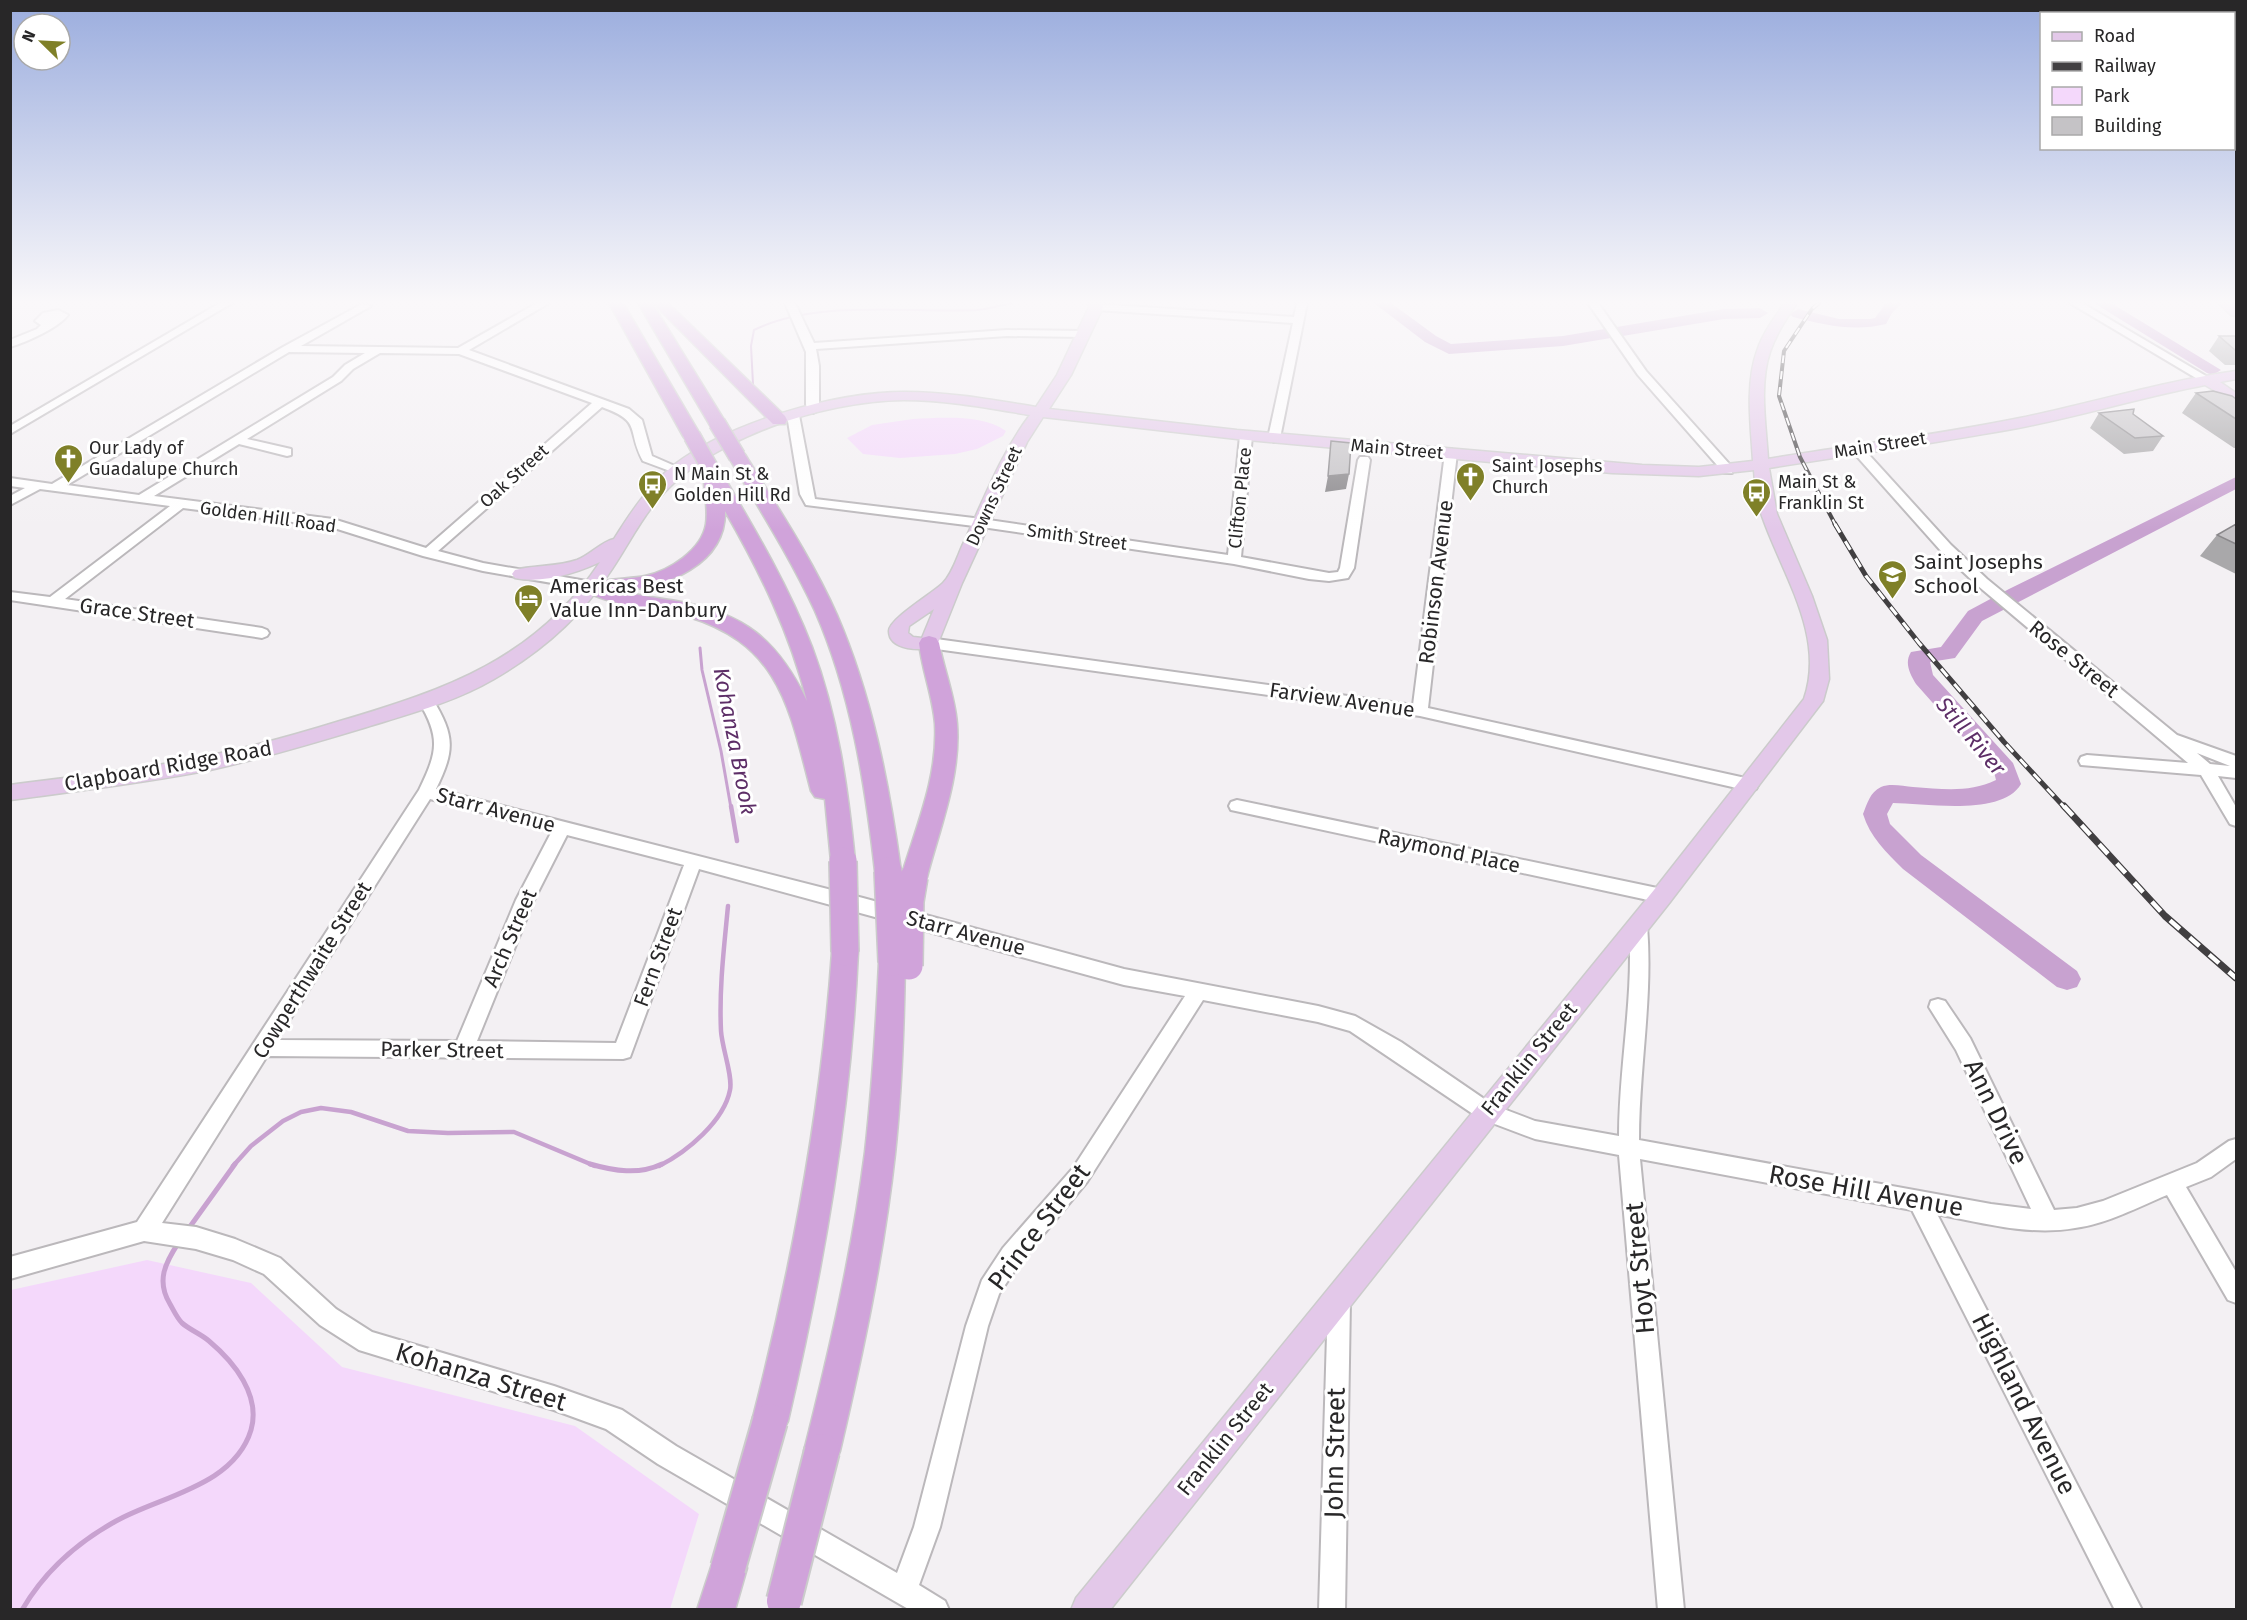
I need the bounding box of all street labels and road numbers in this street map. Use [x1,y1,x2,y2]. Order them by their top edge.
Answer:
street label: Main Street [1832,427,1928,463]
street label: Main Street [1350,434,1445,464]
street label: Oak Street [475,439,553,513]
street label: Downs Street [961,442,1027,549]
street label: Clifton Place [1224,446,1256,550]
street label: Golden Hill Road [199,497,337,537]
street label: Robinson Avenue [1413,499,1459,665]
street label: Smith Street [1025,519,1129,555]
street label: Grace Street [78,592,196,634]
street label: Rose Street [2024,615,2125,703]
street label: Farview Avenue [1268,677,1416,723]
street label: Clapboard Ridge Road [62,735,274,797]
street label: Starr Avenue [434,782,558,838]
street label: Raymond Place [1375,823,1523,879]
street label: Cowperthwaite Street [247,876,377,1063]
street label: Arch Street [478,884,543,991]
street label: Fern Street [628,903,688,1010]
street label: Starr Avenue [904,905,1028,961]
street label: Franklin Street [1475,997,1583,1121]
street label: Parker Street [380,1036,504,1064]
street label: Ann Drive [1957,1054,2035,1170]
street label: Prince Street [981,1157,1097,1297]
street label: Rose Hill Avenue [1766,1159,1966,1223]
street label: Hoyt Street [1619,1200,1661,1335]
street label: Highland Avenue [1965,1308,2083,1500]
street label: Kohanza Street [392,1336,571,1418]
street label: Franklin Street [1171,1377,1279,1501]
street label: John Street [1318,1387,1352,1519]

